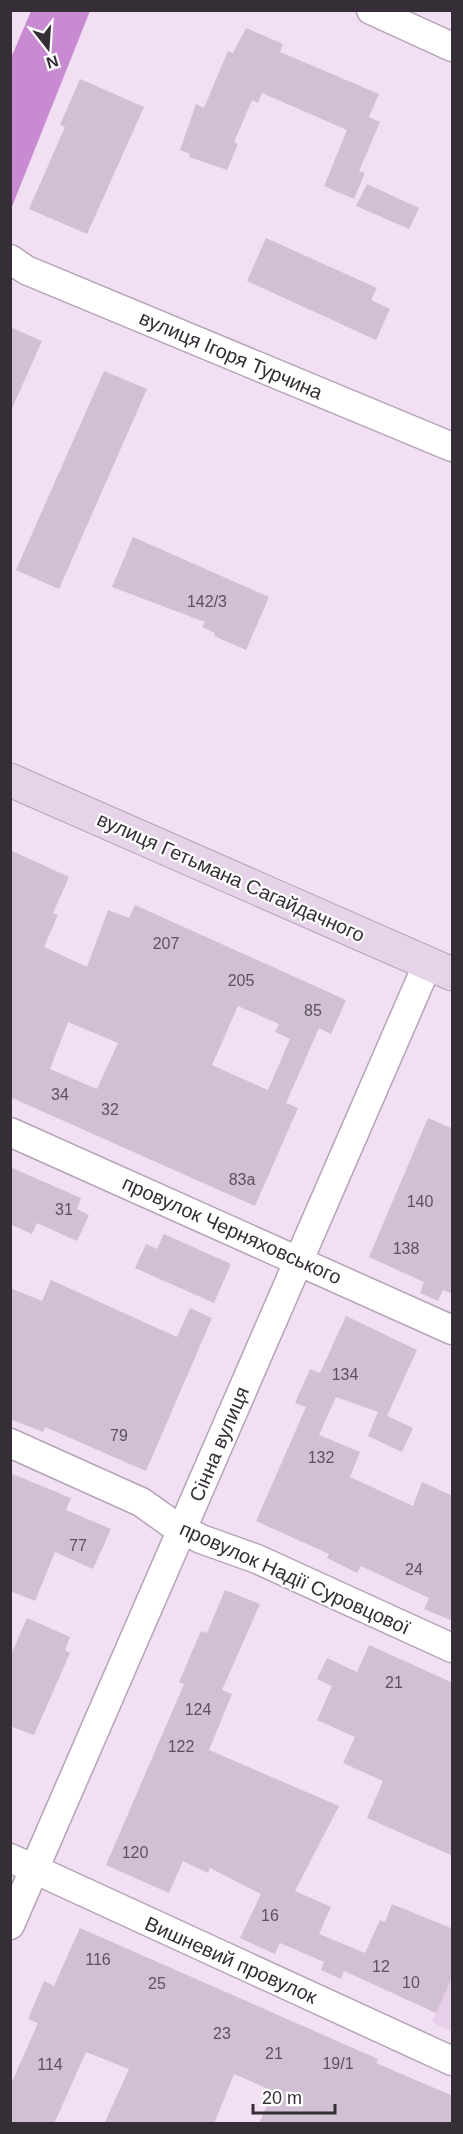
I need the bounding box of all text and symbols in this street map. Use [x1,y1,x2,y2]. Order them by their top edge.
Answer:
north arrow [18,18,78,78]
text: N [44,52,60,72]
street label: вулиця Ігоря Турчина [136,306,327,404]
house number: 142/3 [187,593,227,610]
street label: вулиця Гетьмана Сагайдачного [94,808,368,946]
house number: 207 [153,935,179,952]
house number: 205 [228,972,254,989]
house number: 85 [304,1002,322,1019]
house number: 34 [51,1086,69,1103]
house number: 32 [101,1101,119,1118]
house number: 83а [229,1171,255,1188]
street label: провулок Черняховського [119,1172,345,1288]
house number: 140 [407,1193,433,1210]
house number: 31 [55,1201,73,1218]
house number: 138 [393,1240,419,1257]
house number: 134 [332,1366,358,1383]
street label: Сінна вулиця [185,1383,253,1505]
house number: 79 [110,1427,128,1444]
house number: 132 [308,1449,334,1466]
street label: провулок Надії Суровцової [177,1517,414,1639]
house number: 77 [69,1537,87,1554]
house number: 24 [405,1561,423,1578]
house number: 21 [385,1674,403,1691]
house number: 124 [185,1701,211,1718]
house number: 122 [168,1738,194,1755]
house number: 120 [122,1844,148,1861]
house number: 16 [261,1907,279,1924]
street label: Вишневий провулок [142,1912,321,2008]
house number: 116 [85,1951,111,1968]
house number: 12 [372,1958,390,1975]
house number: 10 [402,1974,420,1991]
house number: 25 [148,1975,166,1992]
house number: 23 [213,2025,231,2042]
house number: 21 [265,2045,283,2062]
house number: 19/1 [322,2055,354,2072]
house number: 114 [37,2056,63,2073]
scale bar [253,2077,336,2115]
text: 20 m [262,2088,302,2108]

